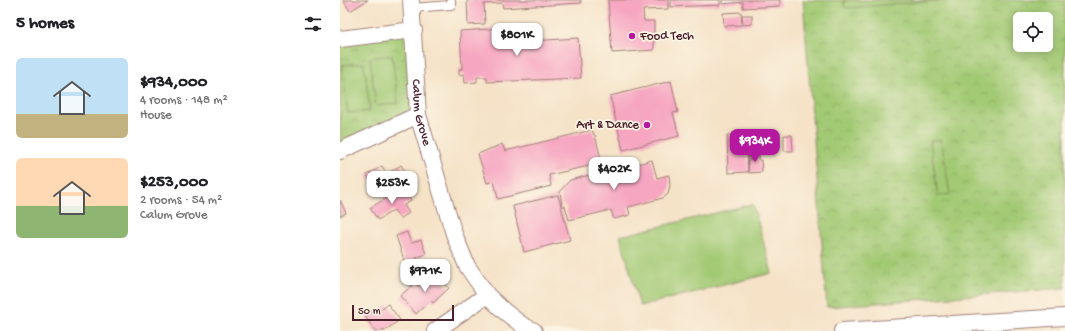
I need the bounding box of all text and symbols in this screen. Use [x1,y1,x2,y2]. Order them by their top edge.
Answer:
map controls [1013,12,1053,52]
button: locate [1013,12,1053,52]
icon: filters [302,13,324,35]
text: 5 homes [16,14,74,34]
pin: $801K [489,23,545,57]
text: $801K [501,28,533,43]
place label: Food Tech [639,29,694,44]
marker: Food Tech [627,31,637,41]
text: $934,000 [140,73,207,93]
icon: home [48,74,96,122]
street label: Calum Grove [408,79,434,148]
text: 4 rooms · 148 m² [140,93,228,108]
text: House [140,108,172,123]
place label: Art & Dance [576,118,639,133]
marker: Art & Dance [642,120,652,130]
pin: $934K [727,129,783,163]
text: $934K [739,134,771,149]
pin: $402K [586,157,642,191]
text: $402K [598,162,630,177]
pin: $253K [364,171,420,205]
text: $253,000 [140,173,208,193]
icon: home [48,174,96,222]
text: $253K [376,176,408,191]
text: 2 rooms · 54 m² [140,193,222,208]
text: Calum Grove [140,208,208,223]
pin: $971K [397,259,453,293]
text: $971K [409,264,441,279]
scale bar [352,303,454,322]
text: 50 m [358,306,380,318]

